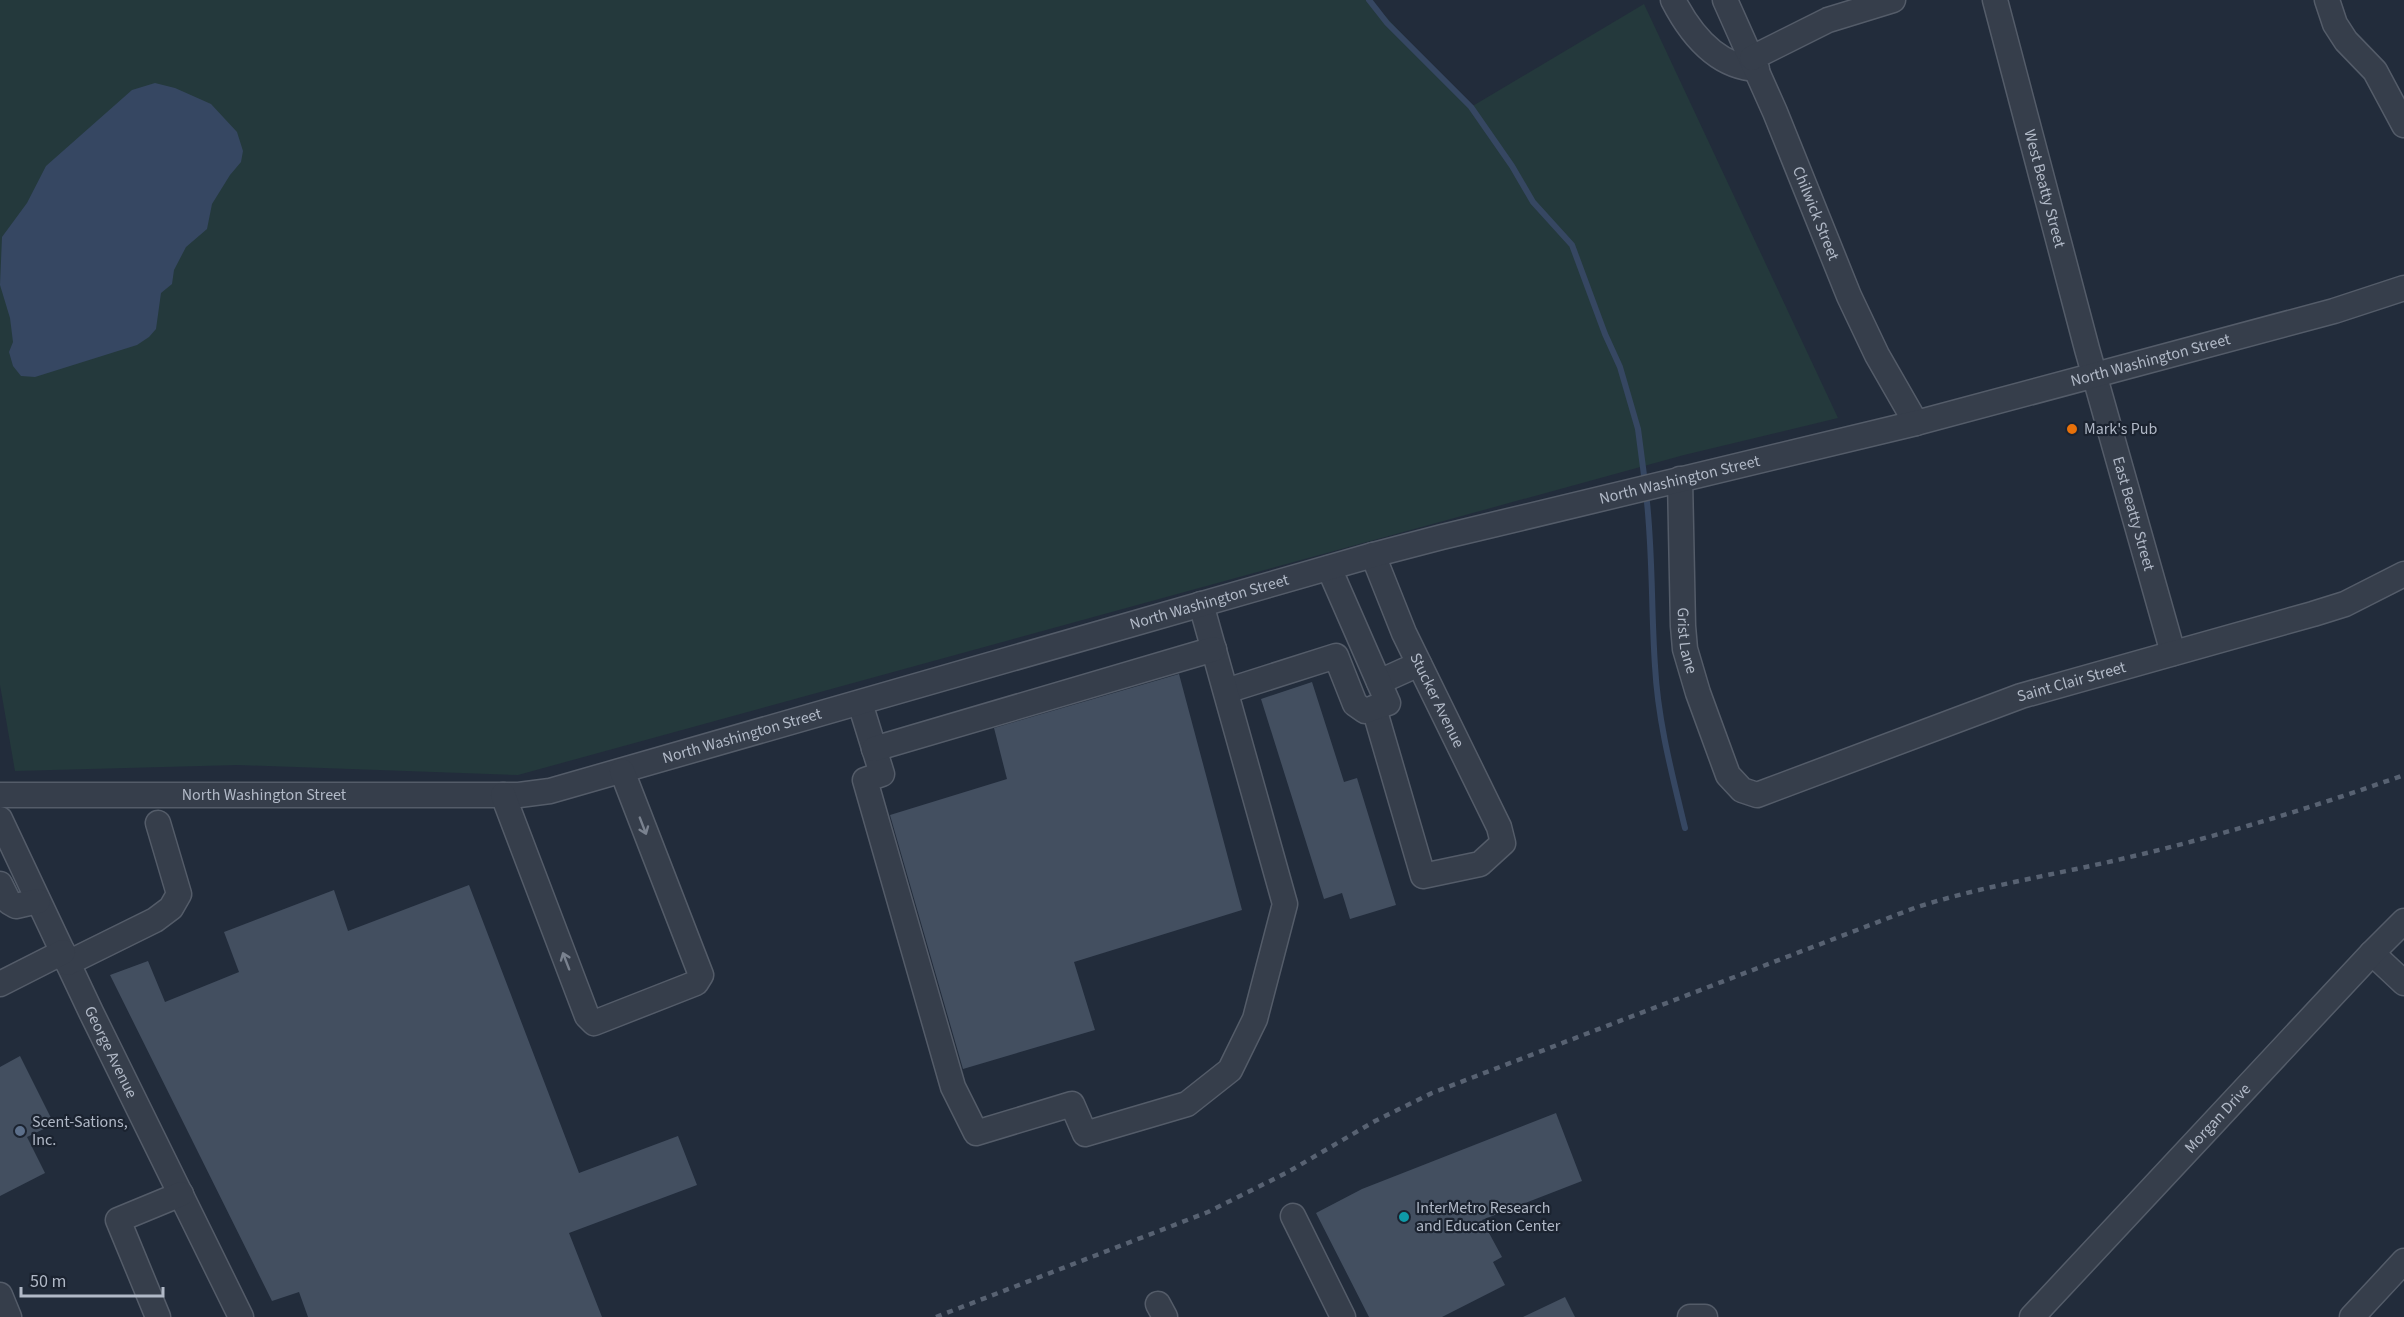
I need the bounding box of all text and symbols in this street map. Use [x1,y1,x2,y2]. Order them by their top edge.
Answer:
street label: West Beatty Street [2019,127,2071,251]
street label: Chilwick Street [1787,163,1845,264]
street label: North Washington Street [2068,328,2233,392]
place label: Mark's Pub [2084,418,2157,440]
marker: Mark's Pub [2065,422,2079,436]
street label: North Washington Street [1597,450,1763,510]
street label: East Beatty Street [2107,454,2160,574]
street label: North Washington Street [1127,569,1292,635]
street label: Grist Lane [1672,607,1703,676]
street label: Stucker Avenue [1404,649,1470,752]
street label: Saint Clair Street [2015,656,2129,708]
street label: North Washington Street [660,703,825,769]
street label: North Washington Street [182,784,347,806]
one-way arrow [639,816,650,834]
one-way arrow [560,952,571,971]
street label: George Avenue [79,1002,143,1102]
street label: Morgan Drive [2179,1078,2256,1158]
place label: Scent-Sations, Inc. [32,1111,128,1151]
marker: Scent-Sations, Inc. [13,1124,27,1138]
place label: InterMetro Research and Education Center [1416,1197,1561,1237]
marker: InterMetro Research and Education Center [1397,1210,1411,1224]
scale bar [21,1260,164,1298]
text: 50 m [30,1269,66,1294]

